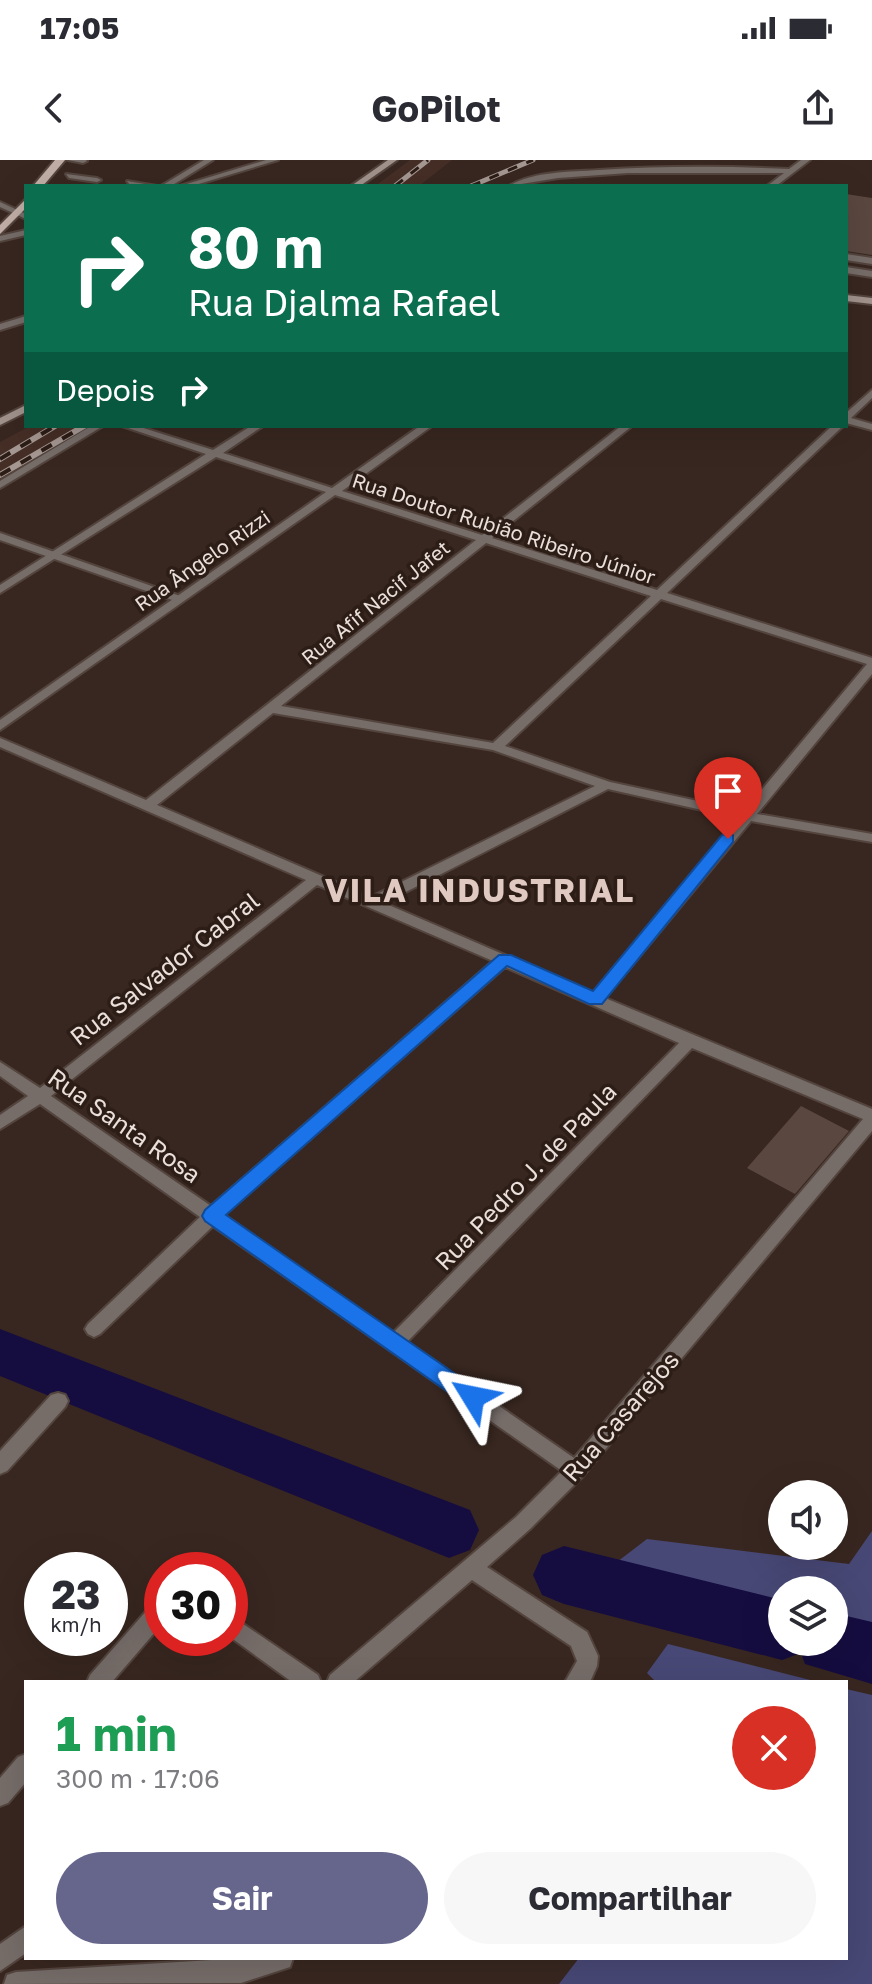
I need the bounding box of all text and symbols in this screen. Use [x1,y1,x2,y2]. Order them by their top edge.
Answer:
text: 17:05 [40,10,119,46]
icon: back [32,86,76,130]
icon: share [796,86,840,130]
text: GoPilot [371,87,501,130]
text: 80 m [188,213,323,280]
icon: right [56,216,160,320]
text: Rua Djalma Rafael [188,281,500,324]
icon: right [171,368,215,412]
text: Depois [56,372,155,408]
street label: Rua Doutor Rubião Ribeiro Júnior [349,468,659,588]
street label: Rua Ângelo Rizzi [130,504,274,616]
street label: Rua Afif Nacif Jafet [296,535,454,669]
pin [694,757,762,839]
icon: arrive [706,769,750,813]
district label: VILA INDUSTRIAL [325,871,635,909]
street label: Rua Salvador Cabral [64,885,264,1051]
street label: Rua Santa Rosa [43,1062,207,1188]
street label: Rua Pedro J. de Paula [428,1076,622,1276]
street label: Rua Casarejos [556,1345,684,1487]
position arrow [431,1355,515,1439]
map controls [768,1480,848,1656]
button: sound [768,1480,848,1560]
speed limit sign: 30 [144,1552,248,1656]
text: 23 [52,1570,100,1618]
button: layers [768,1576,848,1656]
text: km/h [51,1612,101,1636]
text: 1 min [56,1704,177,1762]
button: close [732,1706,816,1790]
text: 300 m · 17:06 [56,1763,220,1794]
button: Sair [56,1852,428,1944]
button: Compartilhar [444,1852,816,1944]

